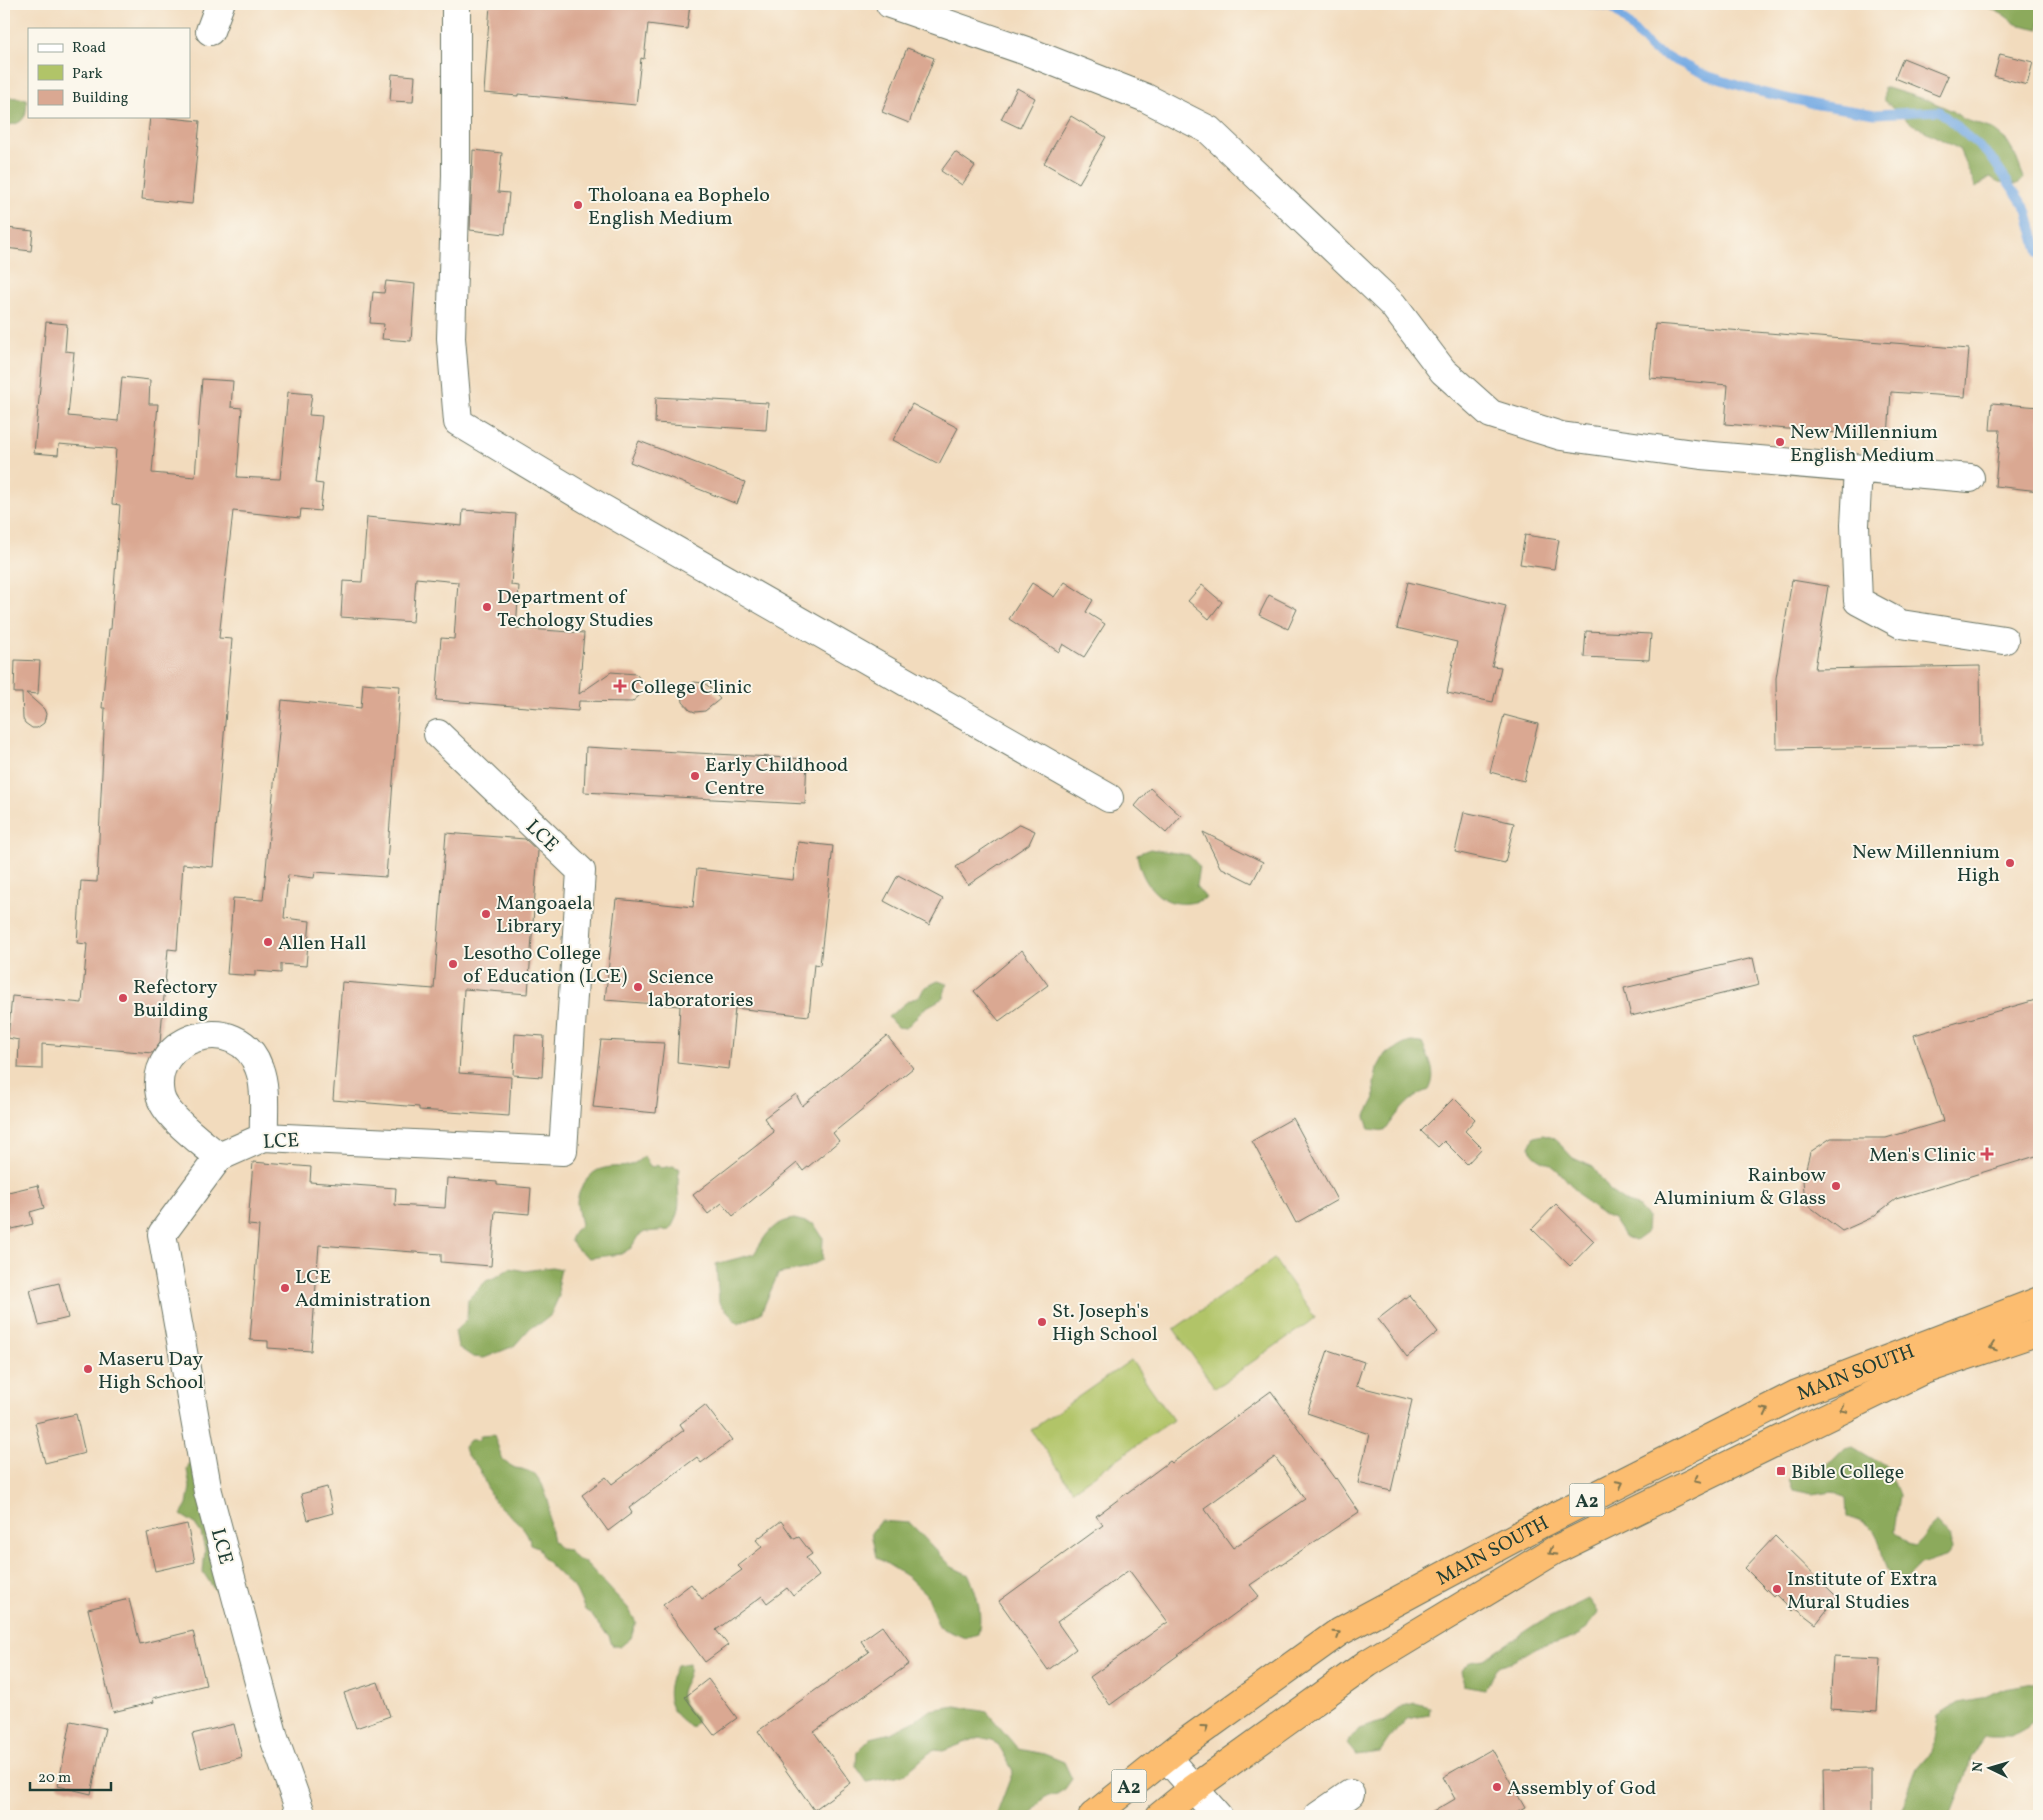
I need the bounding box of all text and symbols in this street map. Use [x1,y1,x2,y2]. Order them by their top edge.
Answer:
legend [28,28,190,118]
text: Road [72,38,106,59]
text: Park [72,64,103,85]
text: Building [72,88,129,109]
place label: Tholoana ea Bophelo English Medium [588,182,770,233]
marker: Tholoana ea Bophelo English Medium [572,199,584,211]
place label: New Millennium English Medium [1790,419,1938,470]
marker: New Millennium English Medium [1774,436,1786,448]
place label: Department of Techology Studies [497,584,653,635]
marker: Department of Techology Studies [481,601,493,613]
place label: College Clinic [631,674,752,702]
marker: College Clinic [613,679,627,693]
place label: Early Childhood Centre [705,752,848,803]
marker: Early Childhood Centre [689,770,701,782]
street label: LCE [519,814,564,859]
place label: New Millennium High [1852,839,2000,890]
marker: New Millennium High [2004,857,2016,869]
place label: Mangoaela Library [496,890,593,941]
marker: Mangoaela Library [480,908,492,920]
place label: Allen Hall [278,930,366,958]
marker: Allen Hall [262,936,274,948]
place label: Lesotho College of Education (LCE) [463,940,627,991]
marker: Lesotho College of Education (LCE) [447,958,459,970]
place label: Science laboratories [648,964,753,1015]
place label: Refectory Building [133,974,218,1025]
marker: Science laboratories [632,981,644,993]
marker: Refectory Building [117,992,129,1004]
street label: LCE [262,1127,300,1157]
place label: Men's Clinic [1869,1142,1976,1170]
marker: Men's Clinic [1980,1147,1994,1161]
place label: Rainbow Aluminium & Glass [1653,1162,1827,1213]
marker: Rainbow Aluminium & Glass [1830,1180,1842,1192]
place label: LCE Administration [295,1264,431,1315]
marker: LCE Administration [279,1282,291,1294]
place label: St. Joseph's High School [1052,1298,1158,1349]
marker: St. Joseph's High School [1036,1316,1048,1328]
street label: MAIN SOUTH [1793,1338,1919,1409]
one-way arrow [1989,1341,1998,1351]
place label: Maseru Day High School [98,1346,204,1397]
marker: Maseru Day High School [82,1363,94,1375]
one-way arrow [1839,1403,1848,1413]
one-way arrow [1759,1407,1768,1417]
place label: Bible College [1791,1459,1904,1487]
marker: Bible College [1775,1465,1787,1477]
one-way arrow [1693,1474,1702,1484]
one-way arrow [1614,1480,1623,1490]
road number: A2 [1570,1484,1604,1516]
street label: MAIN SOUTH [1432,1510,1554,1593]
street label: LCE [203,1525,239,1568]
one-way arrow [1548,1546,1557,1556]
place label: Institute of Extra Mural Studies [1787,1566,1938,1617]
marker: Institute of Extra Mural Studies [1771,1583,1783,1595]
one-way arrow [1332,1630,1341,1640]
one-way arrow [1199,1726,1208,1734]
north arrow [1966,1742,2016,1792]
scale bar [30,1760,111,1792]
text: N [1969,1761,1988,1773]
text: 20 m [38,1768,71,1789]
road number: A2 [1112,1770,1146,1802]
place label: Assembly of God [1507,1775,1656,1803]
marker: Assembly of God [1491,1781,1503,1793]

